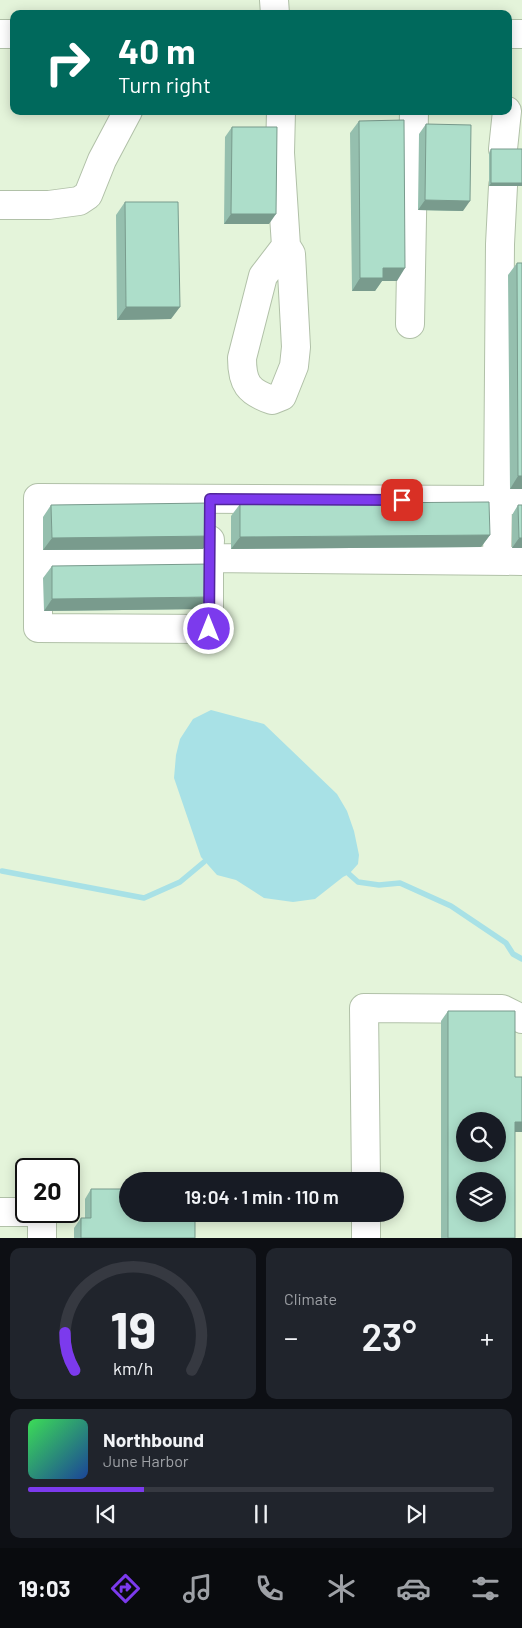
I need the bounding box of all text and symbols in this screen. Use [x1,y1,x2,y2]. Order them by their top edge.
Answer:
text: 40 m [118,29,195,71]
icon: right [35,30,100,95]
text: Turn right [118,71,211,97]
pin [381,479,423,521]
icon: arrive [388,486,416,514]
position arrow [182,602,234,654]
map controls [456,1112,506,1222]
button: search [456,1112,506,1162]
speed limit sign: 20 [15,1158,80,1223]
button: layers [456,1172,506,1222]
text: 19:04 · 1 min · 110 m [184,1185,339,1208]
text: Climate [284,1289,337,1308]
text: 19 [110,1297,156,1359]
text: 23° [361,1313,417,1359]
text: − [284,1320,298,1354]
text: + [480,1320,494,1354]
text: km/h [113,1357,153,1379]
text: Northbound [103,1428,204,1451]
text: June Harbor [103,1451,189,1470]
icon: previous [92,1500,120,1528]
icon: pause [247,1500,275,1528]
icon: next [402,1500,430,1528]
icon: directions [108,1571,143,1606]
icon: music [180,1571,215,1606]
icon: phone [252,1571,287,1606]
icon: climate [324,1571,359,1606]
icon: car [396,1571,431,1606]
icon: filters [468,1571,503,1606]
text: 19:03 [19,1575,70,1601]

